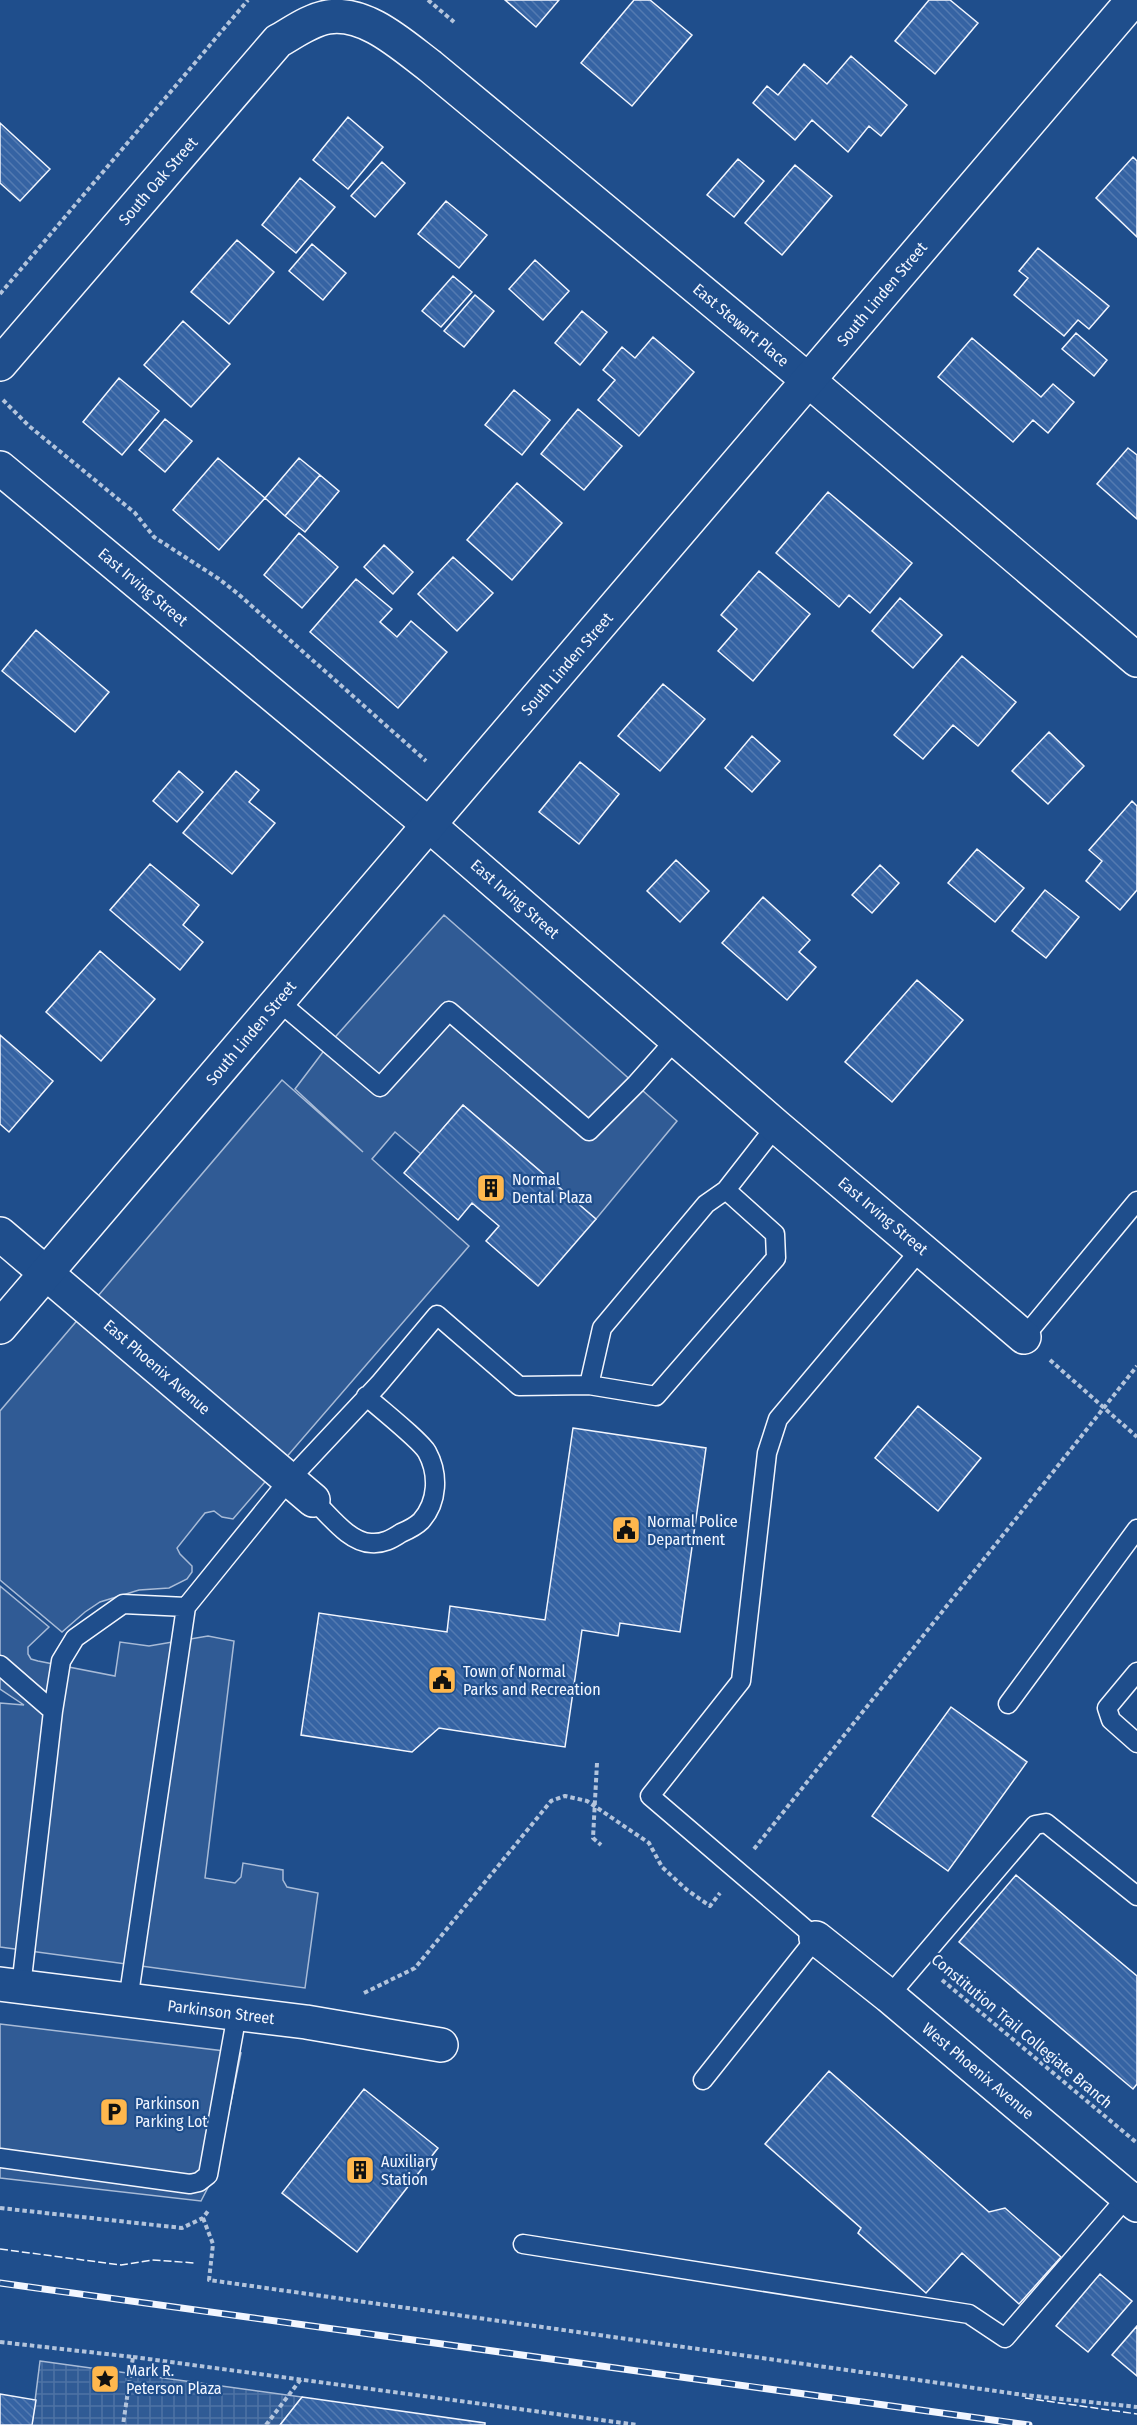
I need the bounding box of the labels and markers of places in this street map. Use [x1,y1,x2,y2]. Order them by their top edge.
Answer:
place label: Normal Dental Plaza [512,1170,593,1207]
building icon: Normal Dental Plaza [475,1172,507,1204]
place label: Normal Police Department [647,1512,738,1549]
public building icon: Normal Police Department [610,1514,642,1546]
place label: Town of Normal Parks and Recreation [463,1662,601,1699]
public building icon: Town of Normal Parks and Recreation [426,1664,458,1696]
place label: Parkinson Parking Lot [135,2094,208,2131]
parking icon: Parkinson Parking Lot [98,2096,130,2128]
place label: Auxiliary Station [381,2152,439,2189]
building icon: Auxiliary Station [344,2154,376,2186]
place label: Mark R. Peterson Plaza [126,2361,222,2398]
place icon: Mark R. Peterson Plaza [89,2363,121,2395]

